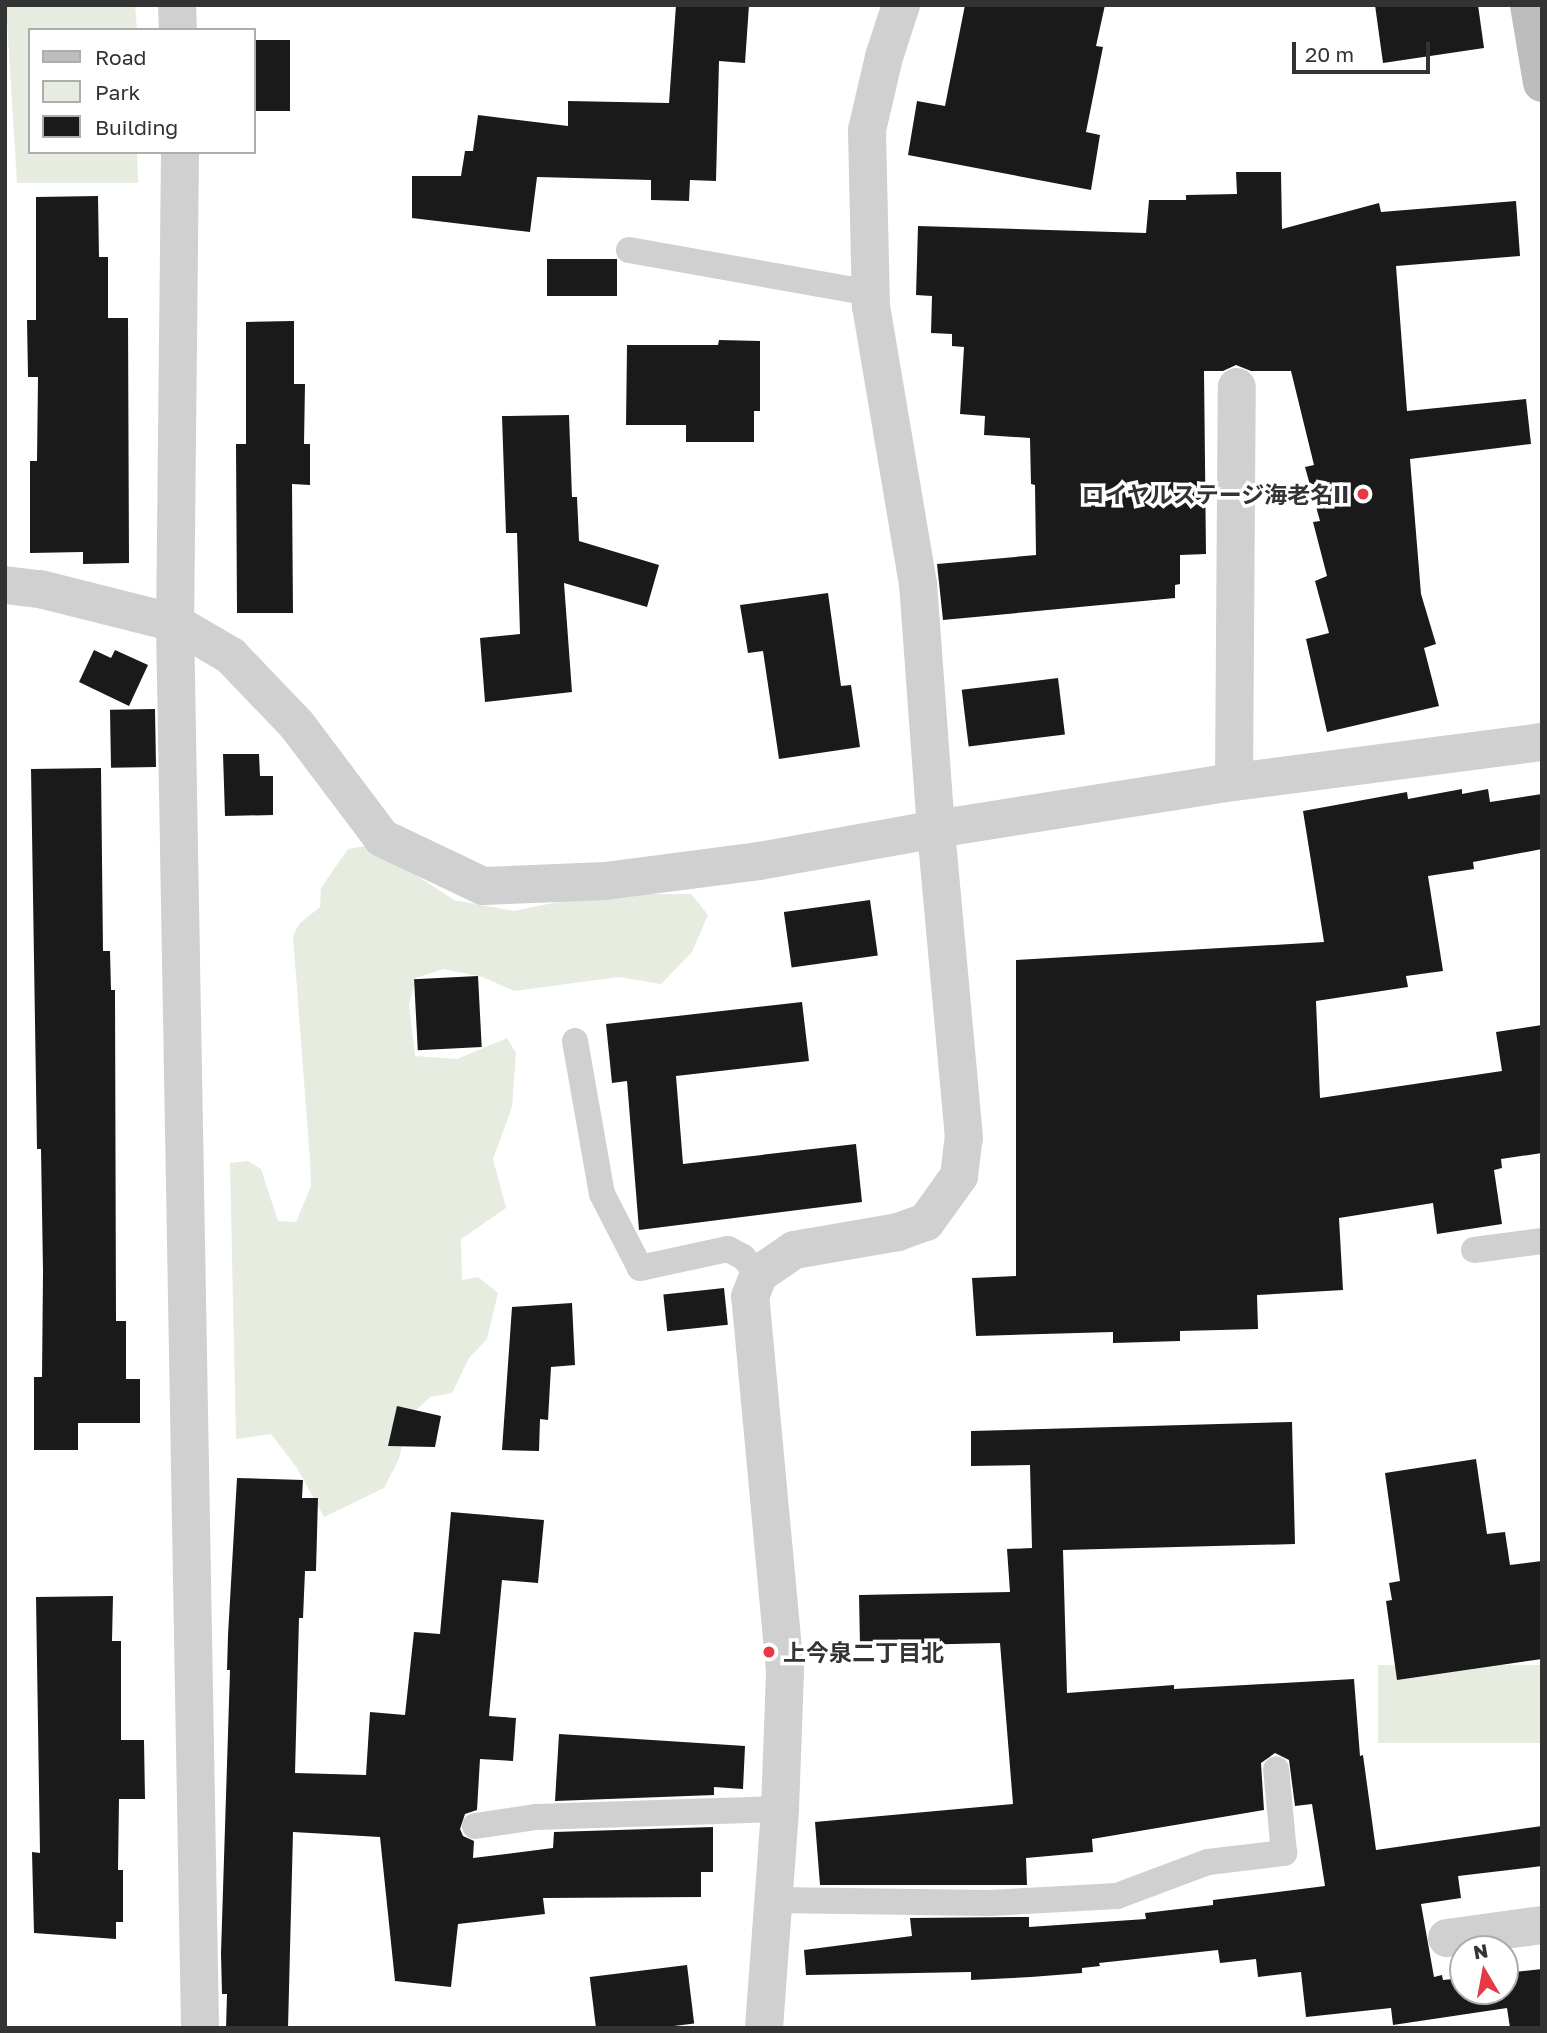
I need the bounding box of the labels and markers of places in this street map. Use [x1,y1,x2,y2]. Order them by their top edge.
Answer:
place label: ロイヤルステージ海老名II [1080,480,1349,508]
marker: ロイヤルステージ海老名II [1355,486,1371,502]
place label: 上今泉二丁目北 [783,1638,944,1666]
marker: 上今泉二丁目北 [761,1644,777,1660]

